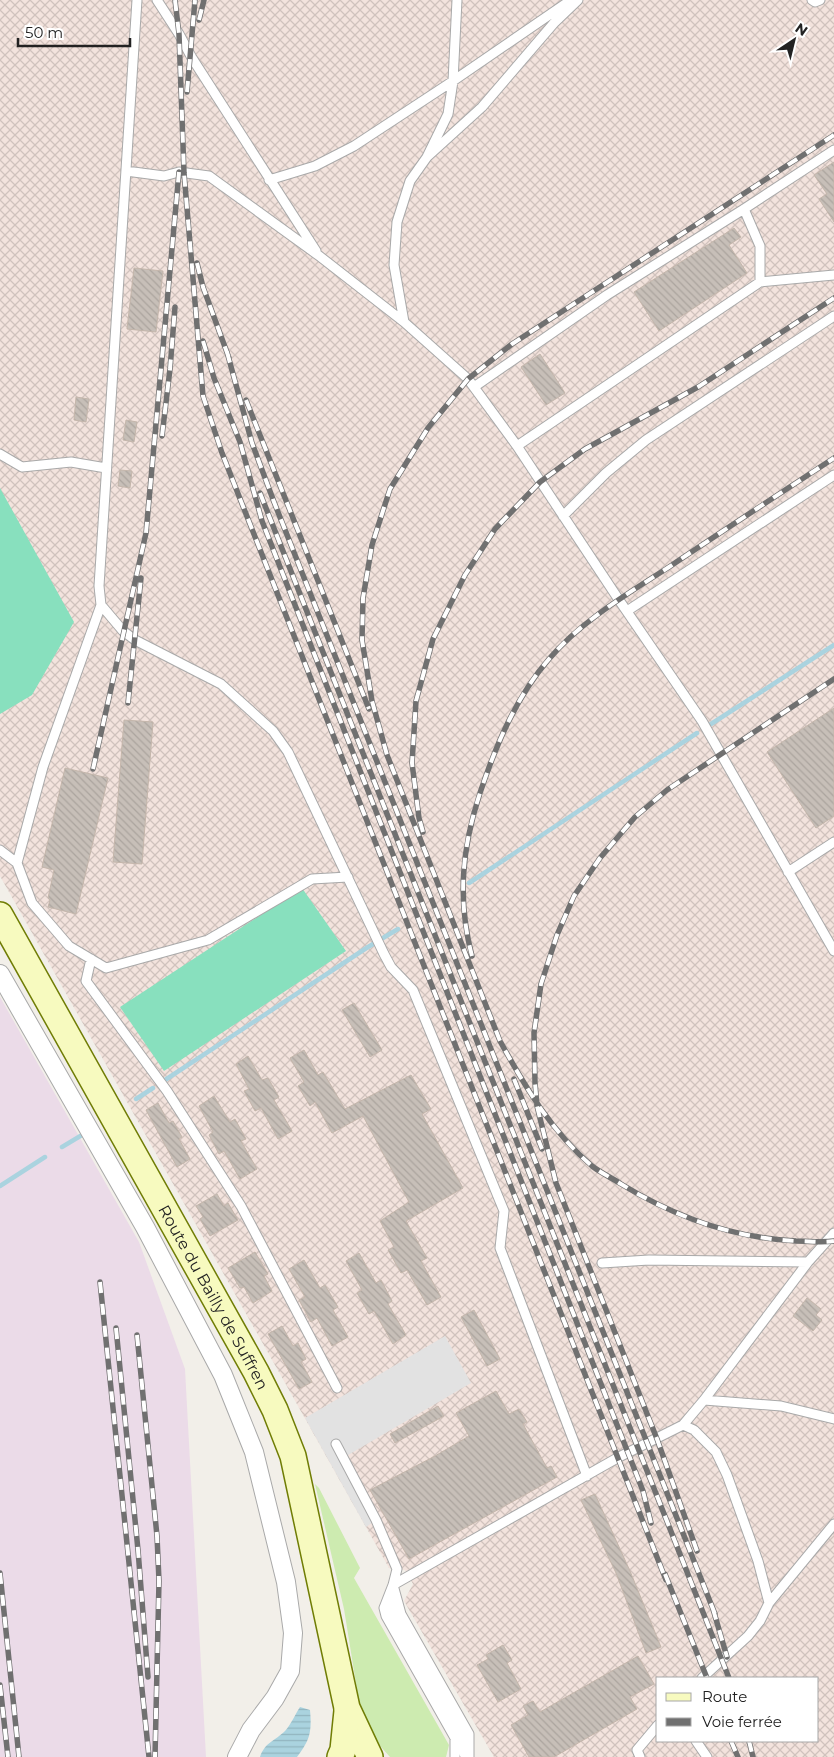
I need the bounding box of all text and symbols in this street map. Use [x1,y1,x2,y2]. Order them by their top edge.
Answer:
scale bar [18,15,130,47]
north arrow [769,15,819,65]
text: N [792,19,811,40]
text: 50 m [25,23,63,42]
street label: Route du Bailly de Suffren [155,1202,273,1393]
legend [656,1677,819,1742]
text: Route [702,1687,747,1706]
text: Voie ferrée [702,1712,782,1731]

